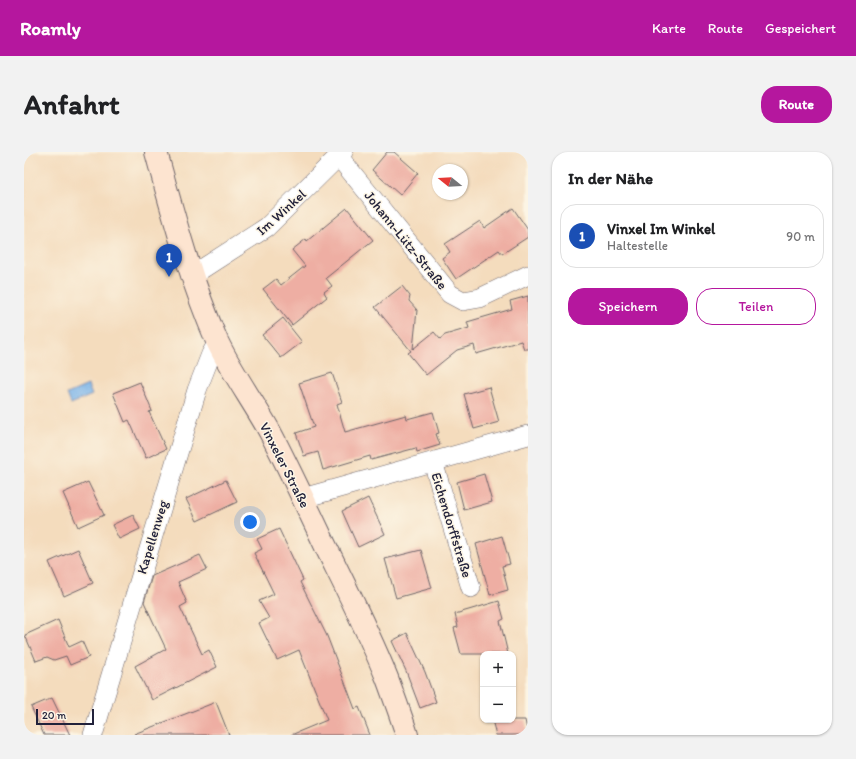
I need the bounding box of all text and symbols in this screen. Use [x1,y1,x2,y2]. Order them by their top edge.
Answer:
text: Roamly [20,17,81,40]
text: Karte [652,20,686,37]
text: Route [708,20,743,37]
text: Gespeichert [765,20,836,37]
button: Route [761,86,832,123]
text: Anfahrt [24,87,119,121]
north arrow [432,164,468,200]
text: In der Nähe [568,168,653,188]
street label: Im Winkel [253,186,310,239]
street label: Johann-Lütz-Straße [361,187,451,293]
text: Vinxel Im Winkel [607,220,715,238]
text: 1 [579,229,585,244]
text: 90 m [786,229,815,244]
text: Haltestelle [607,238,668,253]
pin: 1 [156,244,182,277]
button: Speichern [568,288,688,325]
button: Teilen [696,288,816,325]
street label: Vinxeler Straße [256,420,314,511]
street label: Eichendorffstraße [427,470,476,580]
street label: Kapellenweg [133,497,172,576]
your location [240,512,260,532]
map controls [480,651,516,723]
button: + [480,651,516,687]
button: − [480,687,516,723]
scale bar [36,707,94,726]
text: 20 m [42,709,66,722]

